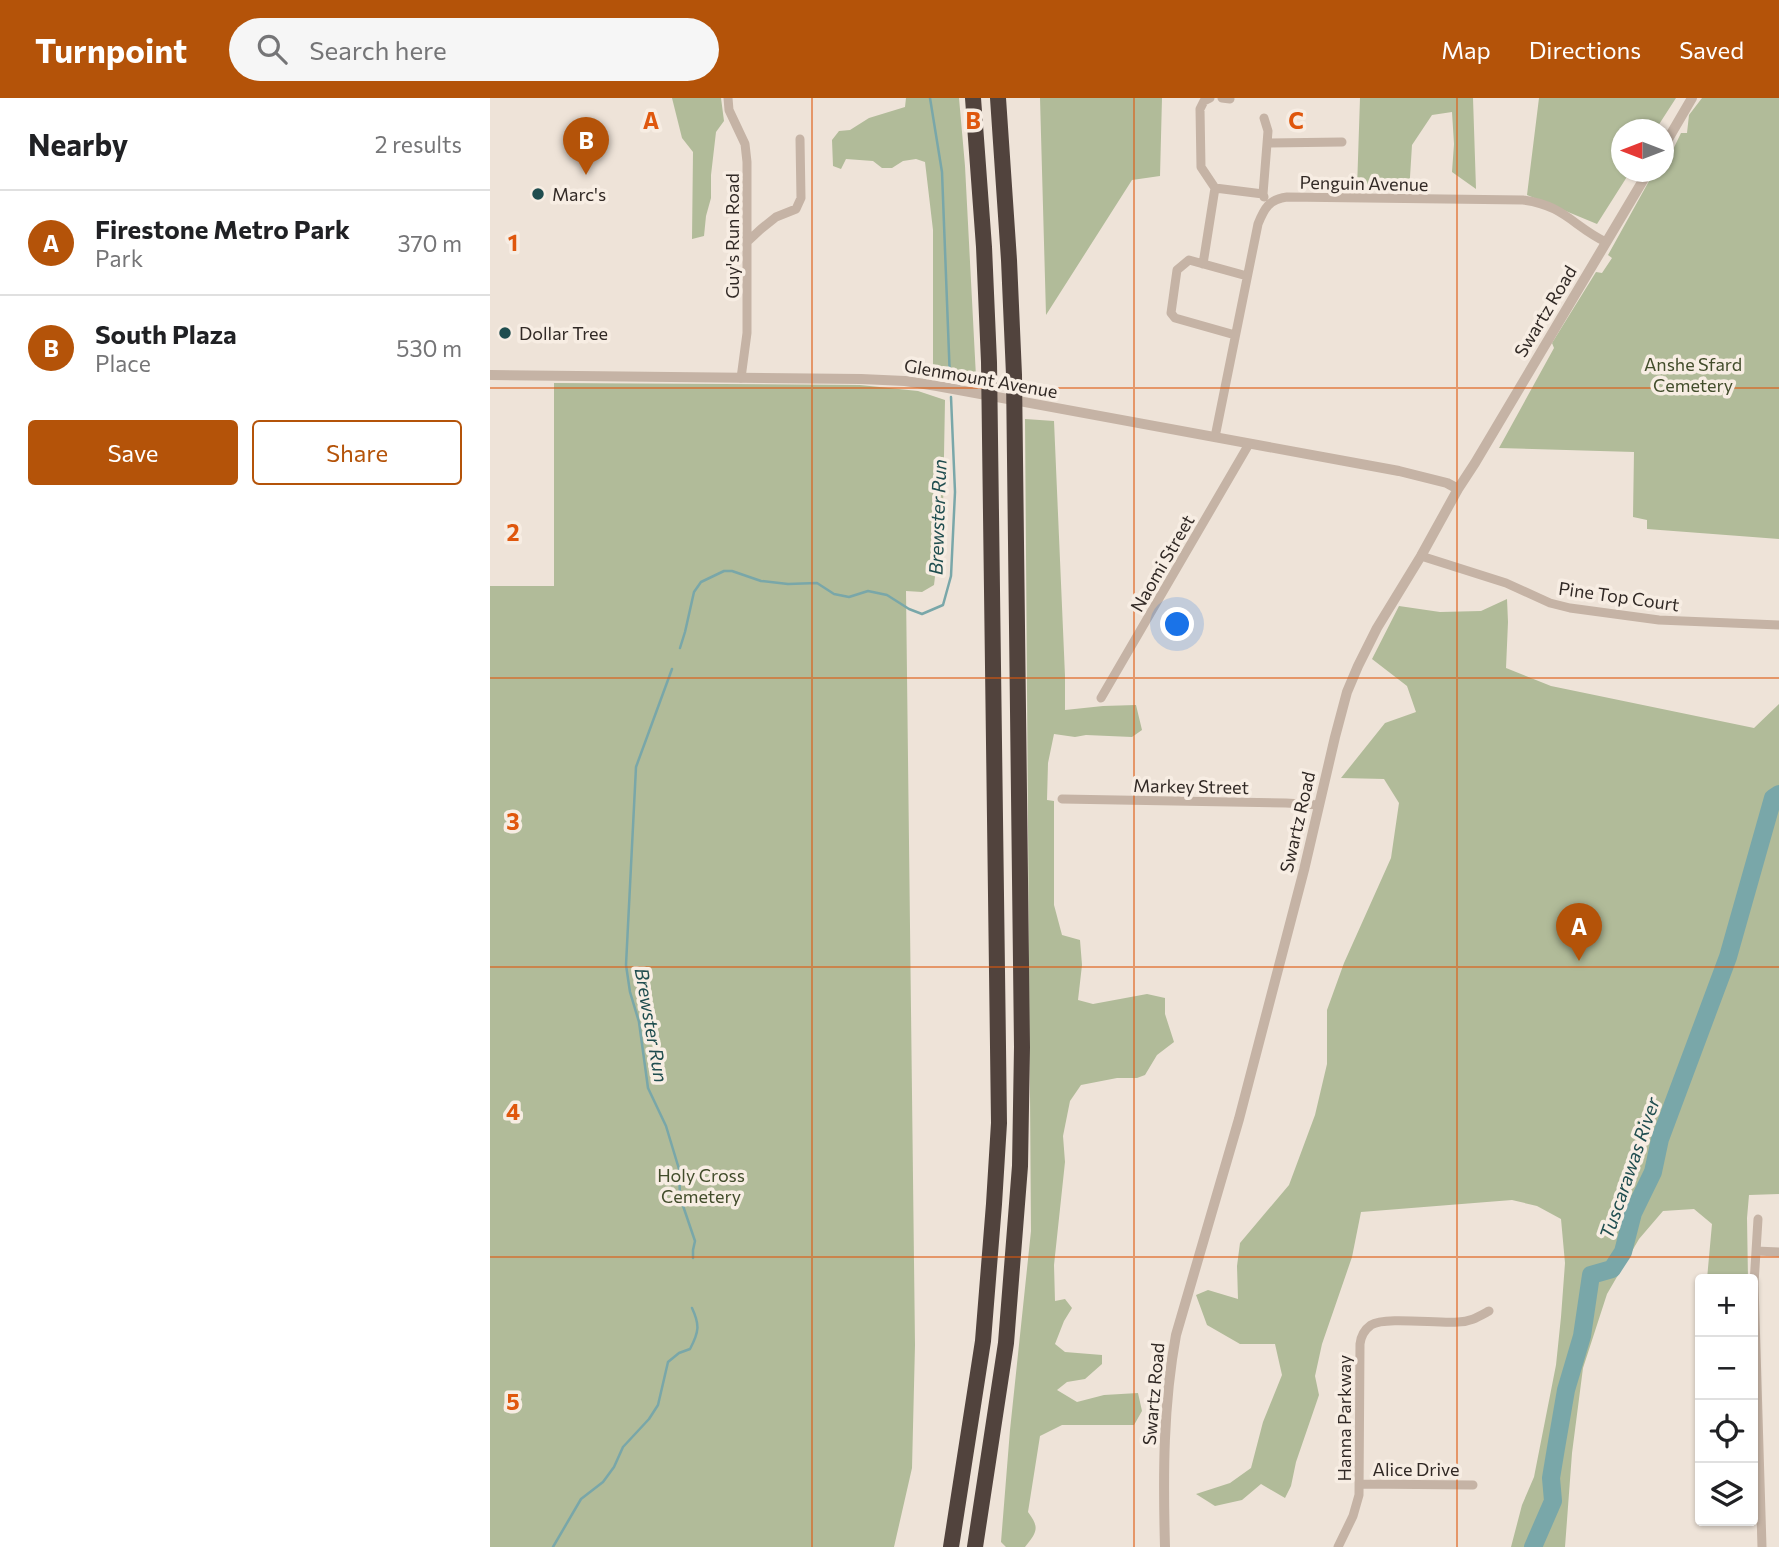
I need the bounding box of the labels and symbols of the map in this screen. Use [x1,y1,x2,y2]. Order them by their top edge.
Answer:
text: A [643,106,660,134]
text: B [965,106,981,134]
text: C [1288,106,1304,134]
pin: B [563,117,609,175]
north arrow [1611,119,1674,182]
street label: Penguin Avenue [1299,171,1429,195]
street label: Guy's Run Road [721,173,743,299]
place label: Marc's [552,183,606,205]
marker: Marc's [530,186,546,202]
text: 1 [508,228,518,256]
street label: Swartz Road [1509,261,1581,361]
place label: Dollar Tree [519,322,608,344]
marker: Dollar Tree [497,325,513,341]
park label: Anshe Sfard Cemetery [1644,353,1742,396]
street label: Glenmount Avenue [903,354,1059,402]
water label: Brewster Run [923,458,951,575]
street label: Naomi Street [1125,511,1199,615]
text: 2 [506,518,520,546]
street label: Pine Top Court [1557,577,1681,615]
your location [1160,607,1194,641]
street label: Swartz Road [1275,769,1319,875]
street label: Markey Street [1133,774,1249,798]
text: 3 [506,807,520,835]
pin: A [1556,903,1602,961]
water label: Brewster Run [631,966,673,1084]
water label: Tuscarawas River [1594,1093,1664,1242]
text: 4 [506,1097,520,1125]
park label: Holy Cross Cemetery [657,1164,745,1207]
street label: Swartz Road [1138,1342,1168,1446]
street label: Hanna Parkway [1333,1355,1355,1481]
text: 5 [506,1387,520,1415]
street label: Alice Drive [1373,1458,1459,1480]

